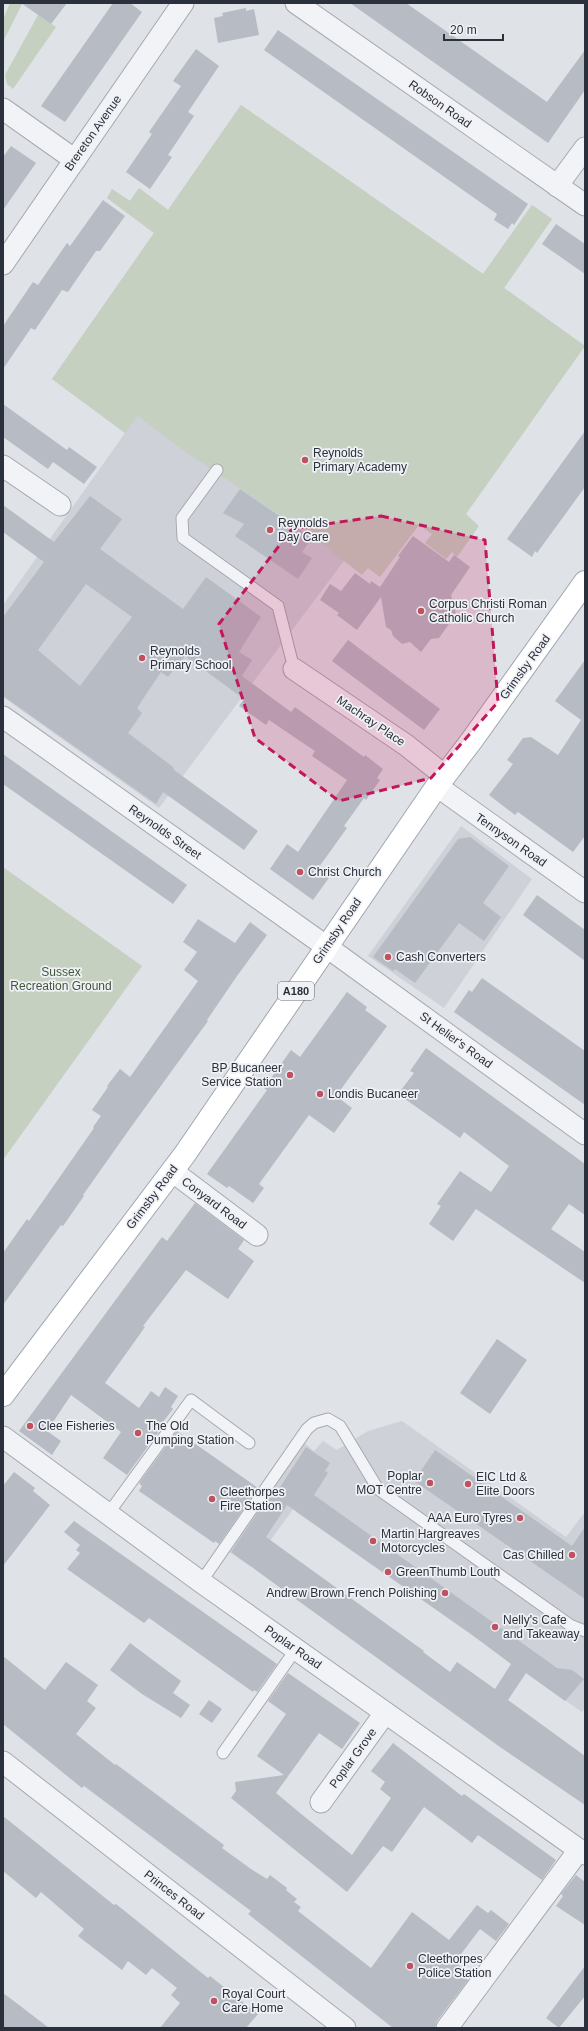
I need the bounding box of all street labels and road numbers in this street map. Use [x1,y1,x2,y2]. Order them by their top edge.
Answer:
street label: Robson Road [406,77,474,131]
street label: Brereton Avenue [62,92,124,174]
street label: Grimsby Road [497,632,553,702]
street label: Machray Place [334,693,408,749]
street label: Reynolds Street [126,802,205,863]
street label: Tennyson Road [473,810,549,870]
street label: Grimsby Road [310,895,364,967]
road number: A180 [278,982,314,1000]
street label: St Helier's Road [417,1009,495,1071]
street label: Grimsby Road [123,1162,181,1232]
street label: Conyard Road [179,1174,249,1232]
street label: Poplar Road [262,1622,324,1672]
street label: Poplar Grove [327,1725,380,1791]
street label: Princes Road [141,1867,207,1923]

